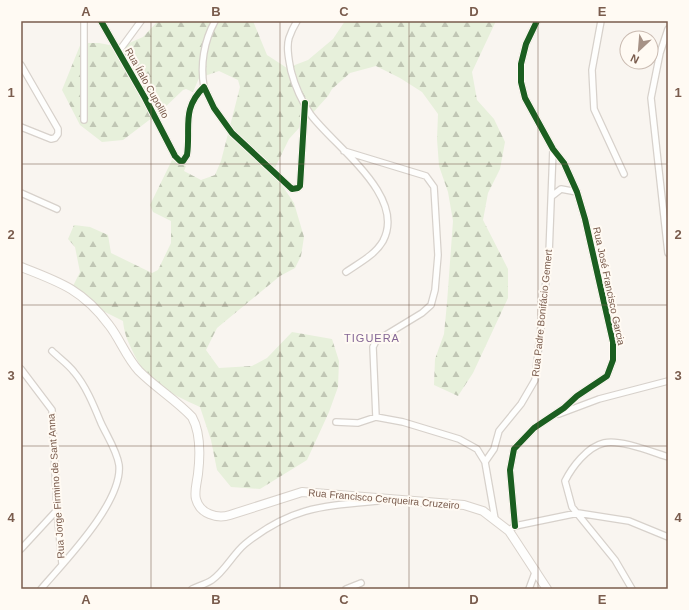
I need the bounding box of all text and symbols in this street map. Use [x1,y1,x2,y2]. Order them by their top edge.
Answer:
text: A [81,4,91,19]
text: B [211,4,221,19]
text: C [339,4,349,19]
text: D [469,4,479,19]
text: E [598,4,607,19]
north arrow [619,30,659,70]
street label: Rua Ítalo Cupolilo [123,45,172,121]
text: N [628,52,641,66]
text: 1 [7,85,15,100]
text: 1 [674,85,682,100]
street label: Rua José Francisco Garcia [591,226,627,347]
text: 2 [7,227,15,242]
text: 2 [674,227,682,242]
street label: Rua Padre Bonifácio Gemert [530,249,554,377]
district label: TIGUERA [344,332,400,344]
text: 3 [7,368,15,383]
text: 3 [674,368,682,383]
street label: Rua Jorge Firmino de Sant Anna [45,413,67,559]
street label: Rua Francisco Cerqueira Cruzeiro [308,487,460,511]
text: 4 [7,510,15,525]
text: 4 [674,510,682,525]
text: A [81,592,91,607]
text: B [211,592,221,607]
text: C [339,592,349,607]
text: D [469,592,479,607]
text: E [598,592,607,607]

